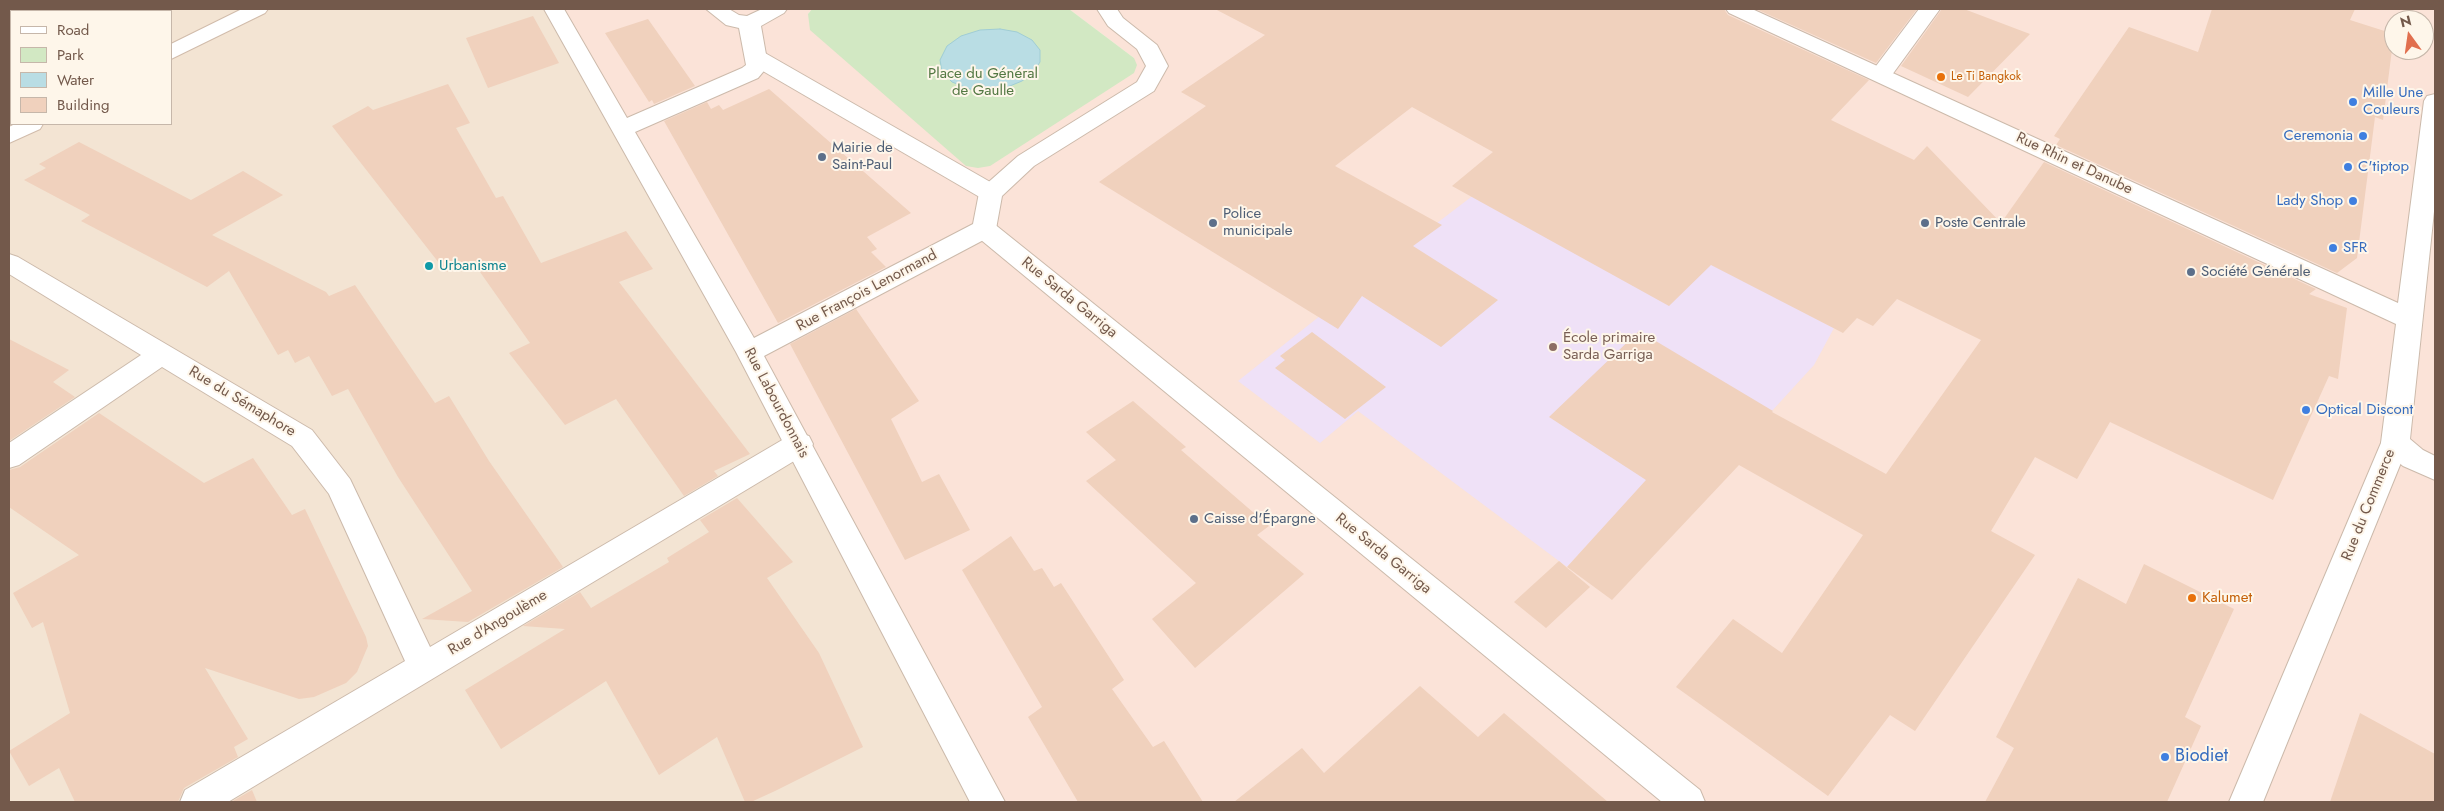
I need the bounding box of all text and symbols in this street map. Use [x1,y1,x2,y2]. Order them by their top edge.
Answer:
legend [10,10,172,125]
north arrow [2384,10,2434,60]
text: N [2398,10,2413,32]
text: Road [57,19,89,41]
text: Park [57,44,84,66]
park label: Place du Général de Gaulle [928,65,1038,100]
text: Water [57,69,94,91]
place label: Le Ti Bangkok [1951,70,2021,84]
marker: Le Ti Bangkok [1935,71,1947,83]
place label: Mille Une Couleurs [2363,84,2423,119]
text: Building [57,94,109,116]
marker: Mille Une Couleurs [2347,96,2359,108]
place label: Ceremonia [2283,127,2353,145]
street label: Rue Rhin et Danube [2013,129,2135,199]
marker: Ceremonia [2357,130,2369,142]
place label: Mairie de Saint-Paul [832,139,893,174]
marker: Mairie de Saint-Paul [816,151,828,163]
place label: C'tiptop [2358,158,2409,176]
marker: C'tiptop [2342,161,2354,173]
place label: Lady Shop [2277,192,2343,210]
marker: Lady Shop [2347,195,2359,207]
place label: Police municipale [1223,205,1292,240]
place label: Poste Centrale [1935,214,2026,232]
marker: Police municipale [1207,217,1219,229]
marker: Poste Centrale [1919,217,1931,229]
place label: SFR [2343,239,2367,257]
marker: SFR [2327,242,2339,254]
street label: Rue François Lenormand [794,246,940,336]
street label: Rue Sarda Garriga [1017,254,1121,342]
place label: Urbanisme [439,257,507,275]
marker: Urbanisme [423,260,435,272]
place label: Société Générale [2201,263,2311,281]
marker: Société Générale [2185,266,2197,278]
place label: École primaire Sarda Garriga [1563,329,1655,364]
marker: École primaire Sarda Garriga [1547,341,1559,353]
street label: Rue Labourdonnais [739,345,813,461]
street label: Rue du Sémaphore [185,363,299,441]
place label: Optical Discont [2316,401,2413,419]
marker: Optical Discont [2300,404,2312,416]
street label: Rue du Commerce [2338,447,2400,563]
place label: Caisse d'Épargne [1204,510,1316,528]
street label: Rue Sarda Garriga [1331,510,1435,598]
marker: Caisse d'Épargne [1188,513,1200,525]
street label: Rue d'Angoulème [445,586,551,660]
place label: Kalumet [2202,589,2252,607]
marker: Kalumet [2186,592,2198,604]
place label: Biodiet [2175,746,2228,768]
marker: Biodiet [2159,751,2171,763]

